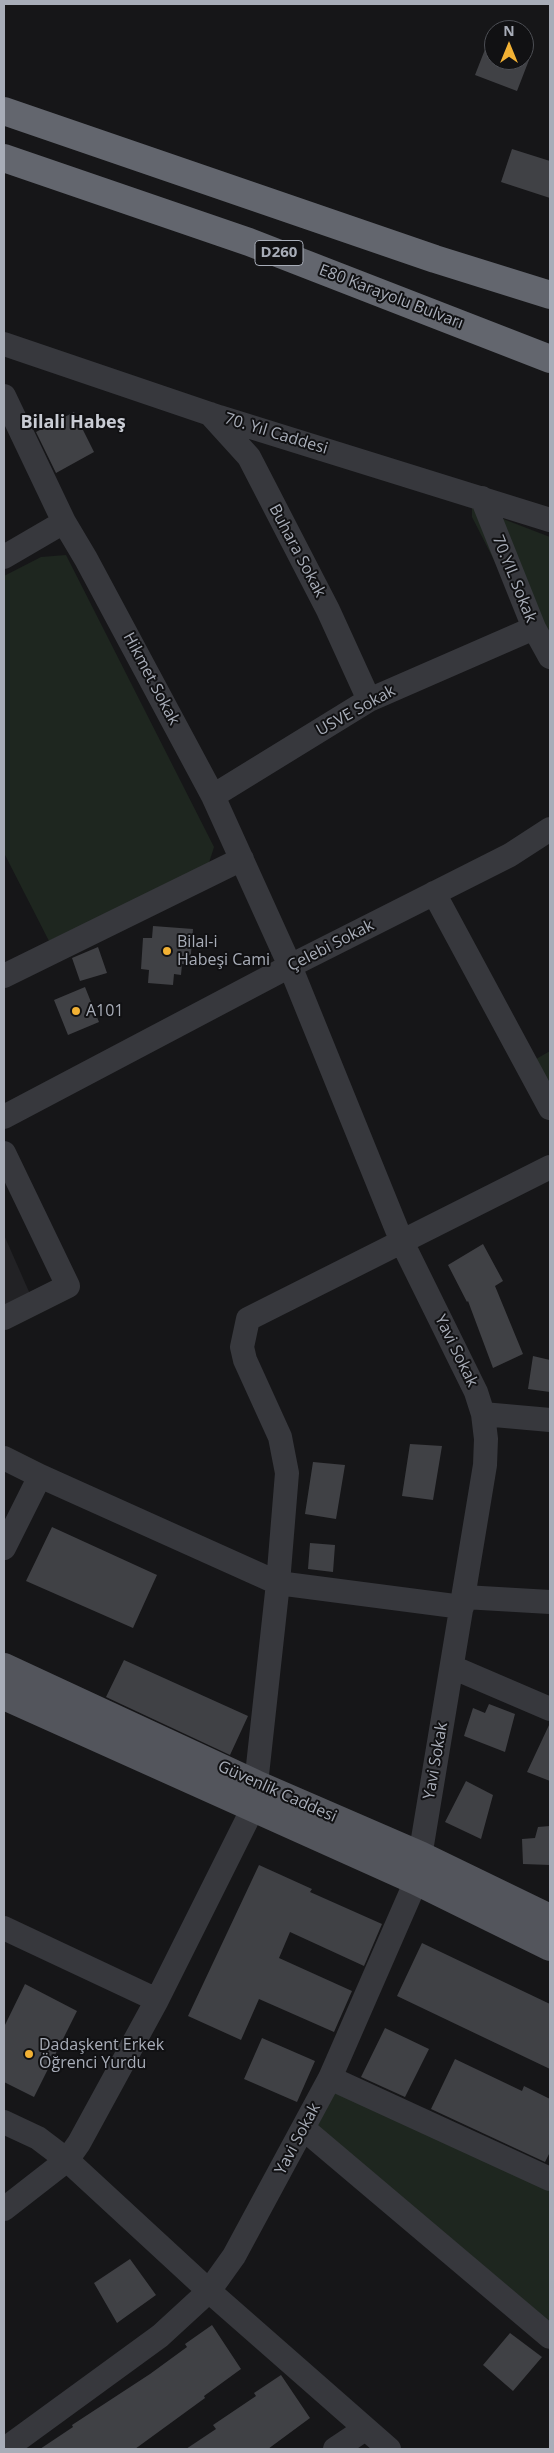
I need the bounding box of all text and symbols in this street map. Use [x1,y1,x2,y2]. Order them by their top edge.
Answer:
north arrow [484,20,534,70]
text: N [503,21,515,40]
road number: D260 [255,240,303,266]
street label: E80 Karayolu Bulvarı [316,261,466,333]
street label: 70. Yıl Caddesi [222,409,330,459]
district label: Bilali Habeş [20,412,126,434]
street label: Buhara Sokak [264,501,330,601]
street label: 70.YIL Sokak [488,533,540,625]
street label: Hikmet Sokak [119,629,183,729]
street label: USVE Sokak [313,681,399,741]
street label: Çelebi Sokak [285,916,377,976]
place label: Bilal-i Habeşi Cami [177,932,270,970]
marker: Bilal-i Habeşi Cami [161,945,173,957]
place label: A101 [86,1001,124,1021]
marker: A101 [70,1005,82,1017]
street label: Yavi Sokak [430,1312,482,1390]
street label: Yavi Sokak [420,1721,452,1801]
street label: Güvenlik Caddesi [215,1757,339,1827]
place label: Dadaşkent Erkek Öğrenci Yurdu [39,2035,164,2073]
marker: Dadaşkent Erkek Öğrenci Yurdu [23,2048,35,2060]
street label: Yavi Sokak [271,2100,325,2178]

